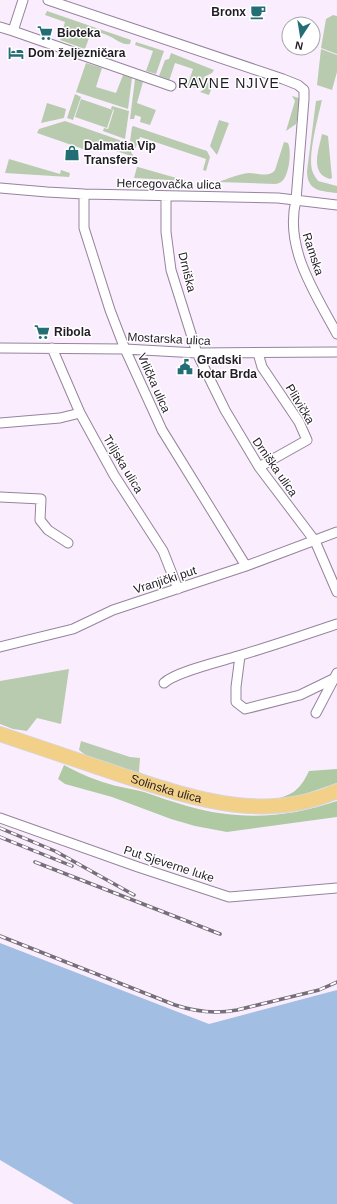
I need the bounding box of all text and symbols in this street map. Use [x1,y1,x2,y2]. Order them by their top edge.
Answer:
cafe icon: Bronx [249,3,267,21]
place label: Bronx [211,5,246,19]
north arrow [281,16,321,56]
supermarket icon: Bioteka [36,24,54,42]
place label: Bioteka [57,26,101,40]
text: N [294,39,304,52]
hotel icon: Dom željezničara [7,44,25,62]
place label: Dom željezničara [28,46,126,60]
district label: RAVNE NJIVE [178,75,280,91]
place label: Dalmatia Vip Transfers [84,139,156,167]
shop icon: Dalmatia Vip Transfers [63,144,81,162]
street label: Hercegovačka ulica [117,176,222,192]
street label: Ramska [300,231,327,277]
street label: Drniška [175,251,199,294]
supermarket icon: Ribola [33,323,51,341]
place label: Ribola [54,325,91,339]
street label: Mostarska ulica [127,330,211,348]
street label: Vrlička ulica [135,351,173,415]
place label: Gradski kotar Brda [197,353,257,381]
public building icon: Gradski kotar Brda [176,358,194,376]
street label: Plitvička [283,382,318,427]
street label: Triljska ulica [100,432,146,496]
street label: Drniška ulica [250,435,301,499]
street label: Vranjički put [132,563,199,597]
street label: Solinska ulica [129,772,203,806]
street label: Put Sjeverne luke [122,843,216,885]

